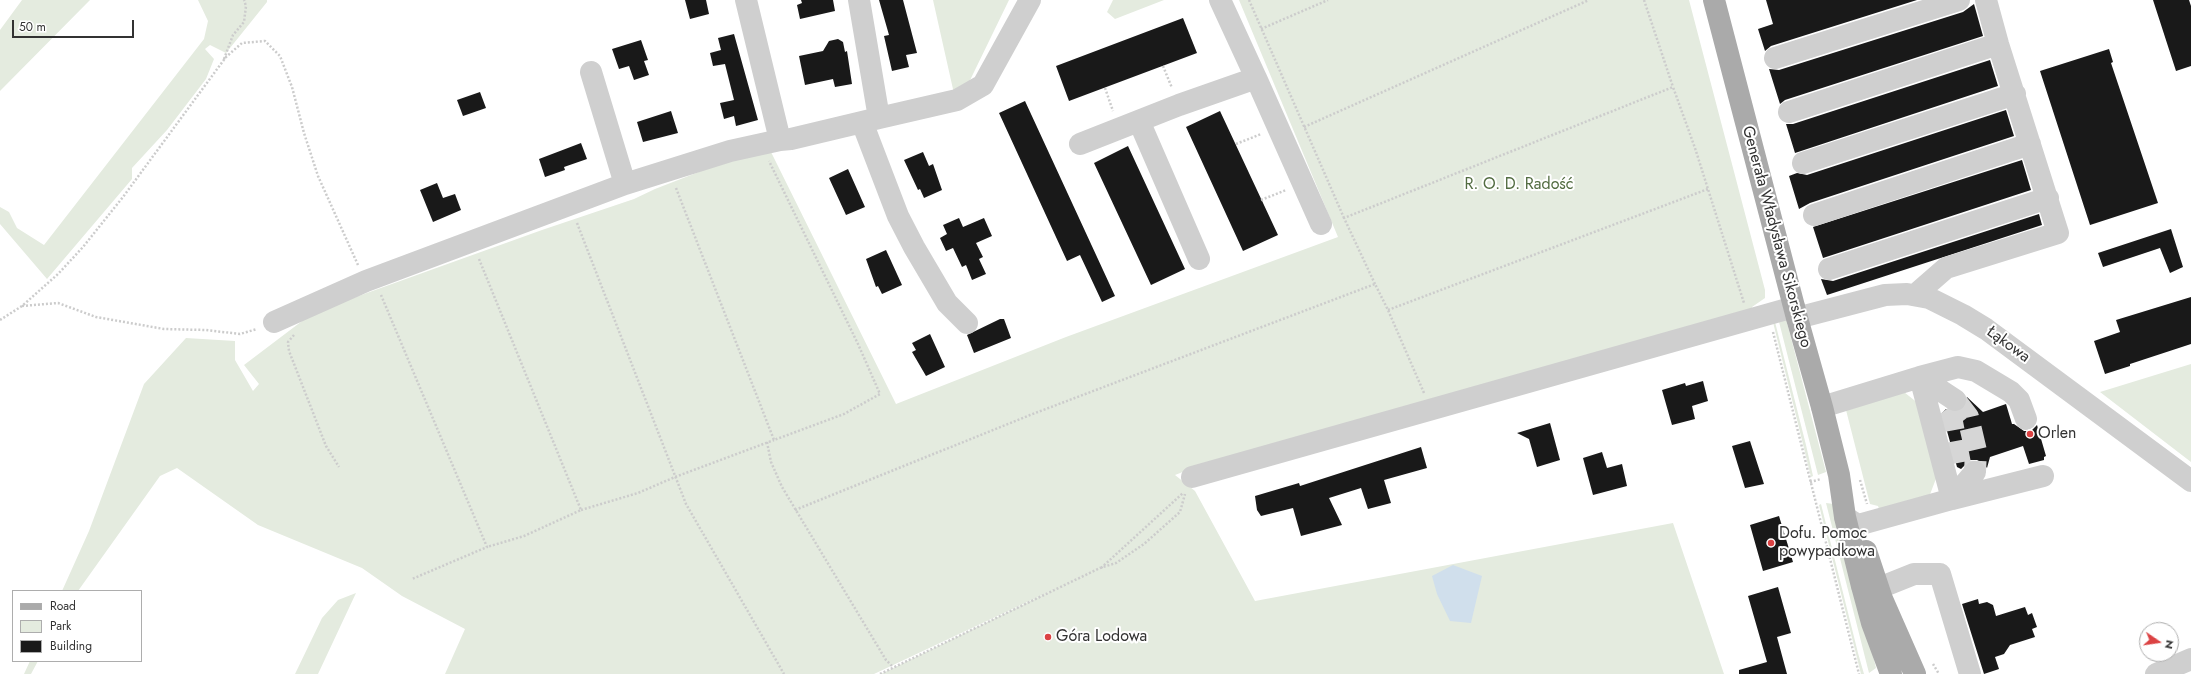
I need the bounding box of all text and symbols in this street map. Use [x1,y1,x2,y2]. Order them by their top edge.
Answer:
scale bar [14,12,136,38]
text: 50 m [19,18,46,36]
street label: Generała Władysława Sikorskiego [1737,124,1815,350]
park label: R. O. D. Radość [1465,175,1573,195]
street label: Łąkowa [1983,323,2033,367]
place label: Orlen [2038,424,2076,444]
marker: Orlen [2025,429,2035,439]
place label: Dofu. Pomoc powypadkowa [1779,524,1875,562]
marker: Dofu. Pomoc powypadkowa [1766,538,1776,548]
legend [12,590,142,662]
text: Road [50,597,76,615]
text: Park [50,617,71,635]
north arrow [2139,622,2179,662]
place label: Góra Lodowa [1056,627,1147,647]
marker: Góra Lodowa [1043,632,1053,642]
text: Building [50,637,92,655]
text: N [2161,638,2178,651]

